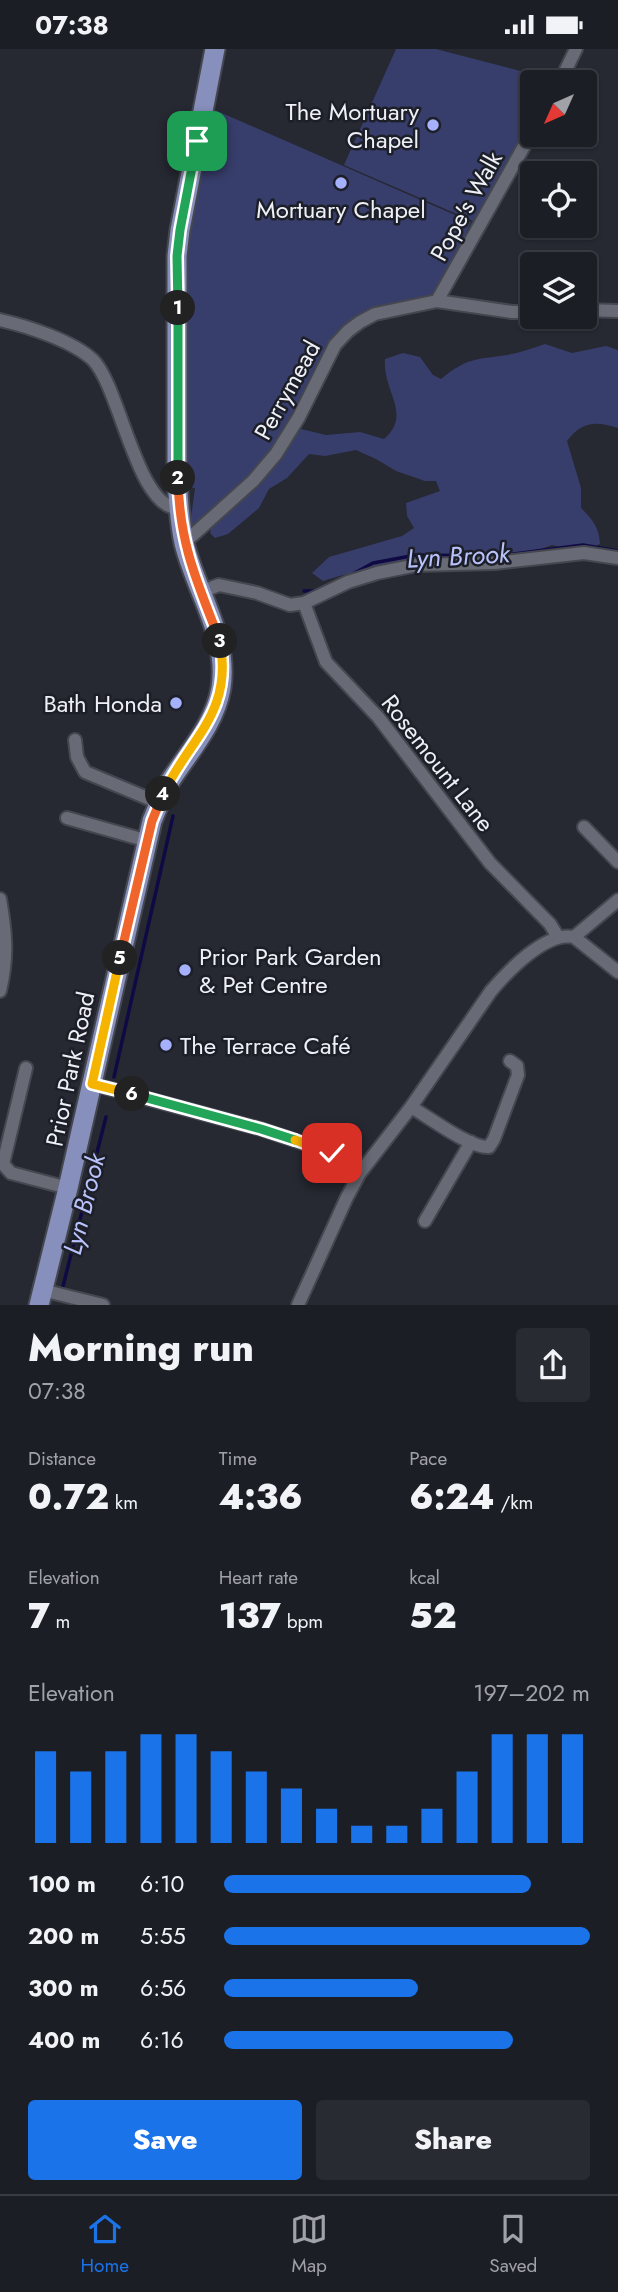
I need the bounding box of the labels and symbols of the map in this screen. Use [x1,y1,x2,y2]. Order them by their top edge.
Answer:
north arrow [520,70,597,147]
place label: The Mortuary Chapel [285,94,419,157]
pin [167,111,227,171]
marker: The Mortuary Chapel [425,117,441,133]
street label: Pope's Walk [421,144,511,267]
marker: Mortuary Chapel [333,175,349,191]
place label: Mortuary Chapel [256,192,426,227]
pin: 1 [160,291,196,325]
street label: Perrymead [245,334,329,446]
pin: 2 [160,461,196,495]
water label: Lyn Brook [405,534,512,578]
pin: 3 [202,623,238,659]
place label: Bath Honda [43,686,162,721]
street label: Rosemount Lane [373,687,503,839]
marker: Bath Honda [168,695,184,711]
pin: 4 [146,777,180,811]
place label: Prior Park Garden & Pet Centre [199,939,382,1002]
pin: 5 [102,941,138,975]
marker: Prior Park Garden & Pet Centre [177,962,193,978]
street label: Prior Park Road [37,988,103,1150]
place label: The Terrace Café [180,1028,351,1063]
marker: The Terrace Café [158,1037,174,1053]
pin: 6 [114,1077,150,1111]
pin [302,1123,362,1183]
water label: Lyn Brook [53,1147,115,1259]

